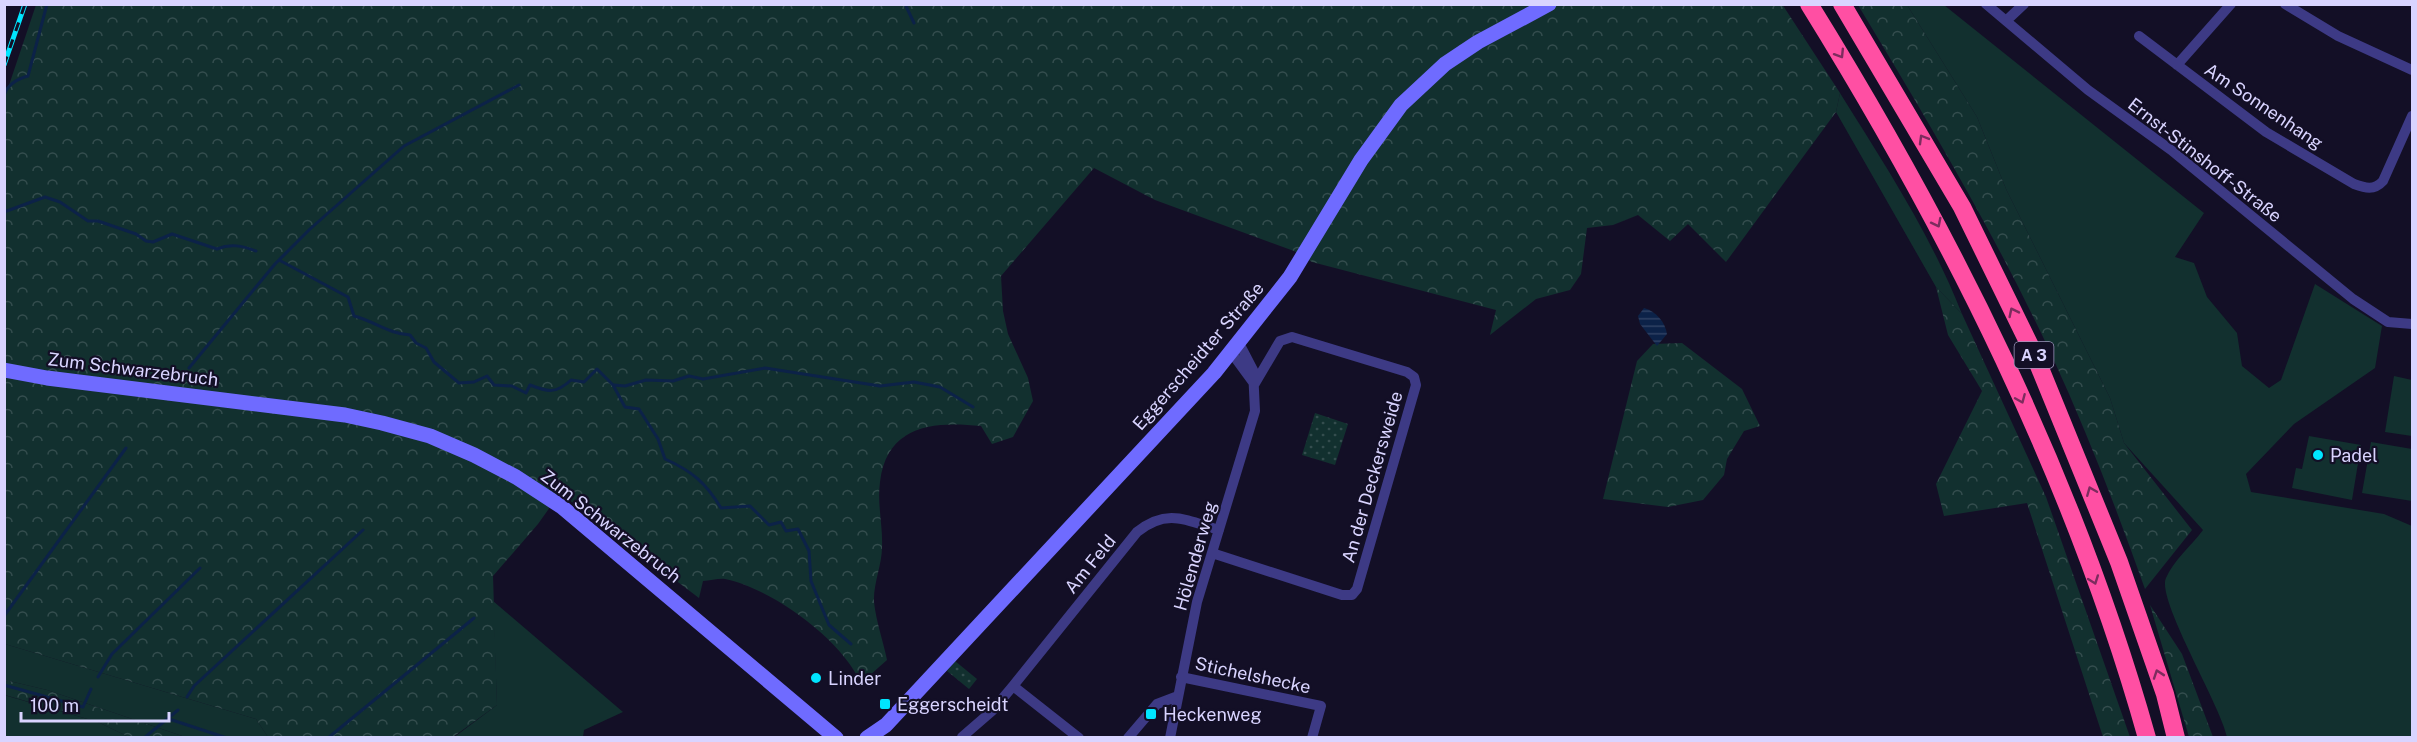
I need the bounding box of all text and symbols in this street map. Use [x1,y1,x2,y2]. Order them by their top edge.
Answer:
one-way arrow [1833,48,1845,58]
street label: Am Sonnenhang [2201,59,2327,153]
street label: Ernst-Stinshoff-Straße [2124,93,2286,227]
one-way arrow [1919,135,1930,145]
one-way arrow [1930,217,1941,228]
street label: Eggerscheidter Straße [1128,278,1268,434]
one-way arrow [2009,308,2021,319]
road number: A 3 [2014,342,2054,368]
street label: Zum Schwarzebruch [47,348,219,390]
street label: An der Deckersweide [1337,389,1407,565]
one-way arrow [2014,393,2026,404]
place label: Padel [2330,445,2378,466]
marker: Padel [2311,448,2325,462]
street label: Zum Schwarzebruch [537,465,685,587]
one-way arrow [2086,486,2098,497]
street label: Hölenderweg [1169,499,1221,613]
street label: Am Feld [1060,531,1120,597]
one-way arrow [2087,574,2099,585]
street label: Stichelshecke [1193,652,1313,698]
place label: Linder [828,668,881,689]
one-way arrow [2152,669,2165,680]
marker: Linder [809,671,823,685]
scale bar [21,685,170,723]
place label: Eggerscheidt [897,694,1009,715]
text: 100 m [30,695,79,716]
marker: Eggerscheidt [878,697,892,711]
place label: Heckenweg [1163,704,1262,725]
marker: Heckenweg [1144,707,1158,721]

